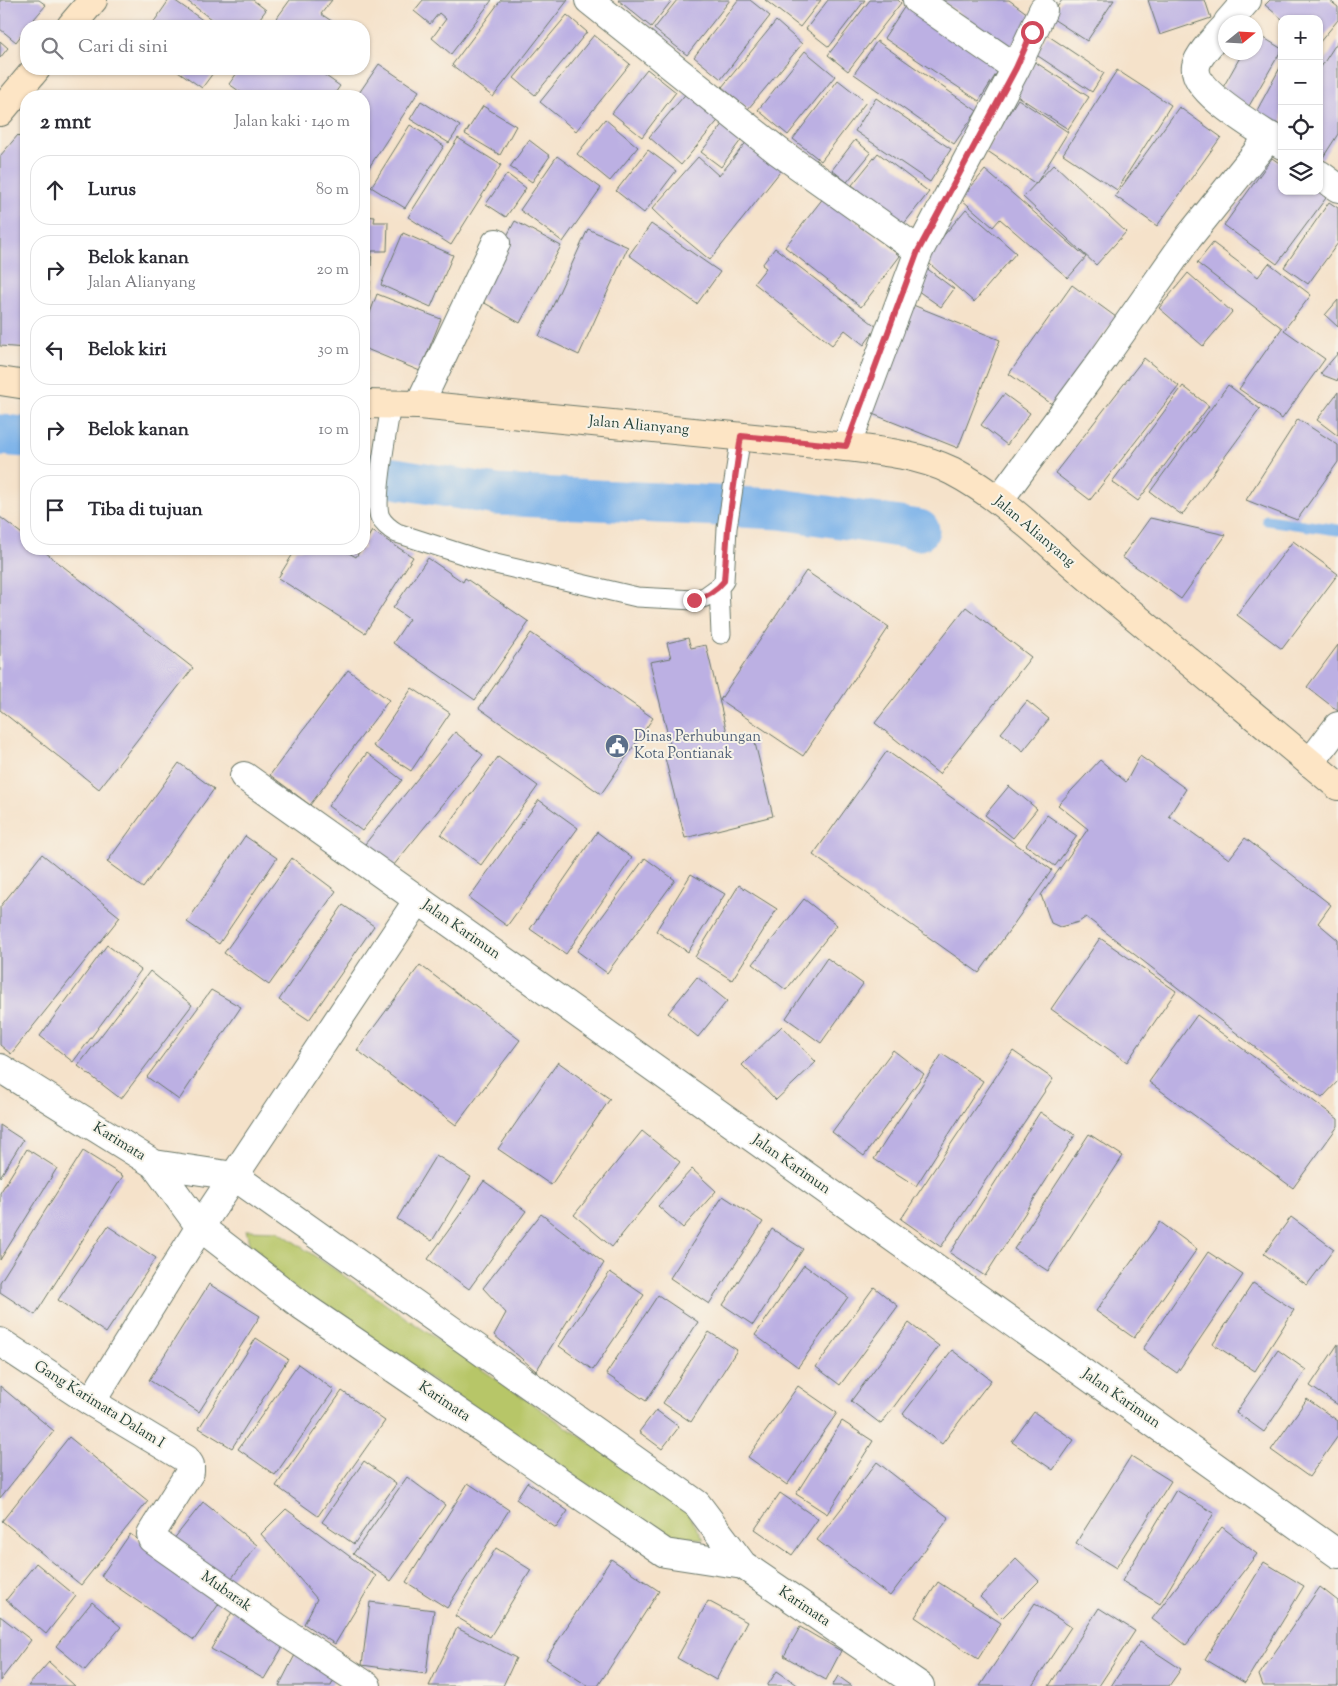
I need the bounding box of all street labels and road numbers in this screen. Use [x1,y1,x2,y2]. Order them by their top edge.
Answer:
street label: Jalan Alianyang [587,411,690,441]
street label: Jalan Alianyang [988,491,1079,572]
street label: Jalan Karimun [417,895,505,965]
street label: Karimata [89,1118,150,1166]
street label: Jalan Karimun [747,1130,835,1200]
street label: Gang Karimata Dalam I [30,1356,169,1454]
street label: Jalan Karimun [1077,1364,1165,1434]
street label: Karimata [414,1377,474,1427]
street label: Mubarak [196,1567,256,1617]
street label: Karimata [774,1582,834,1632]

